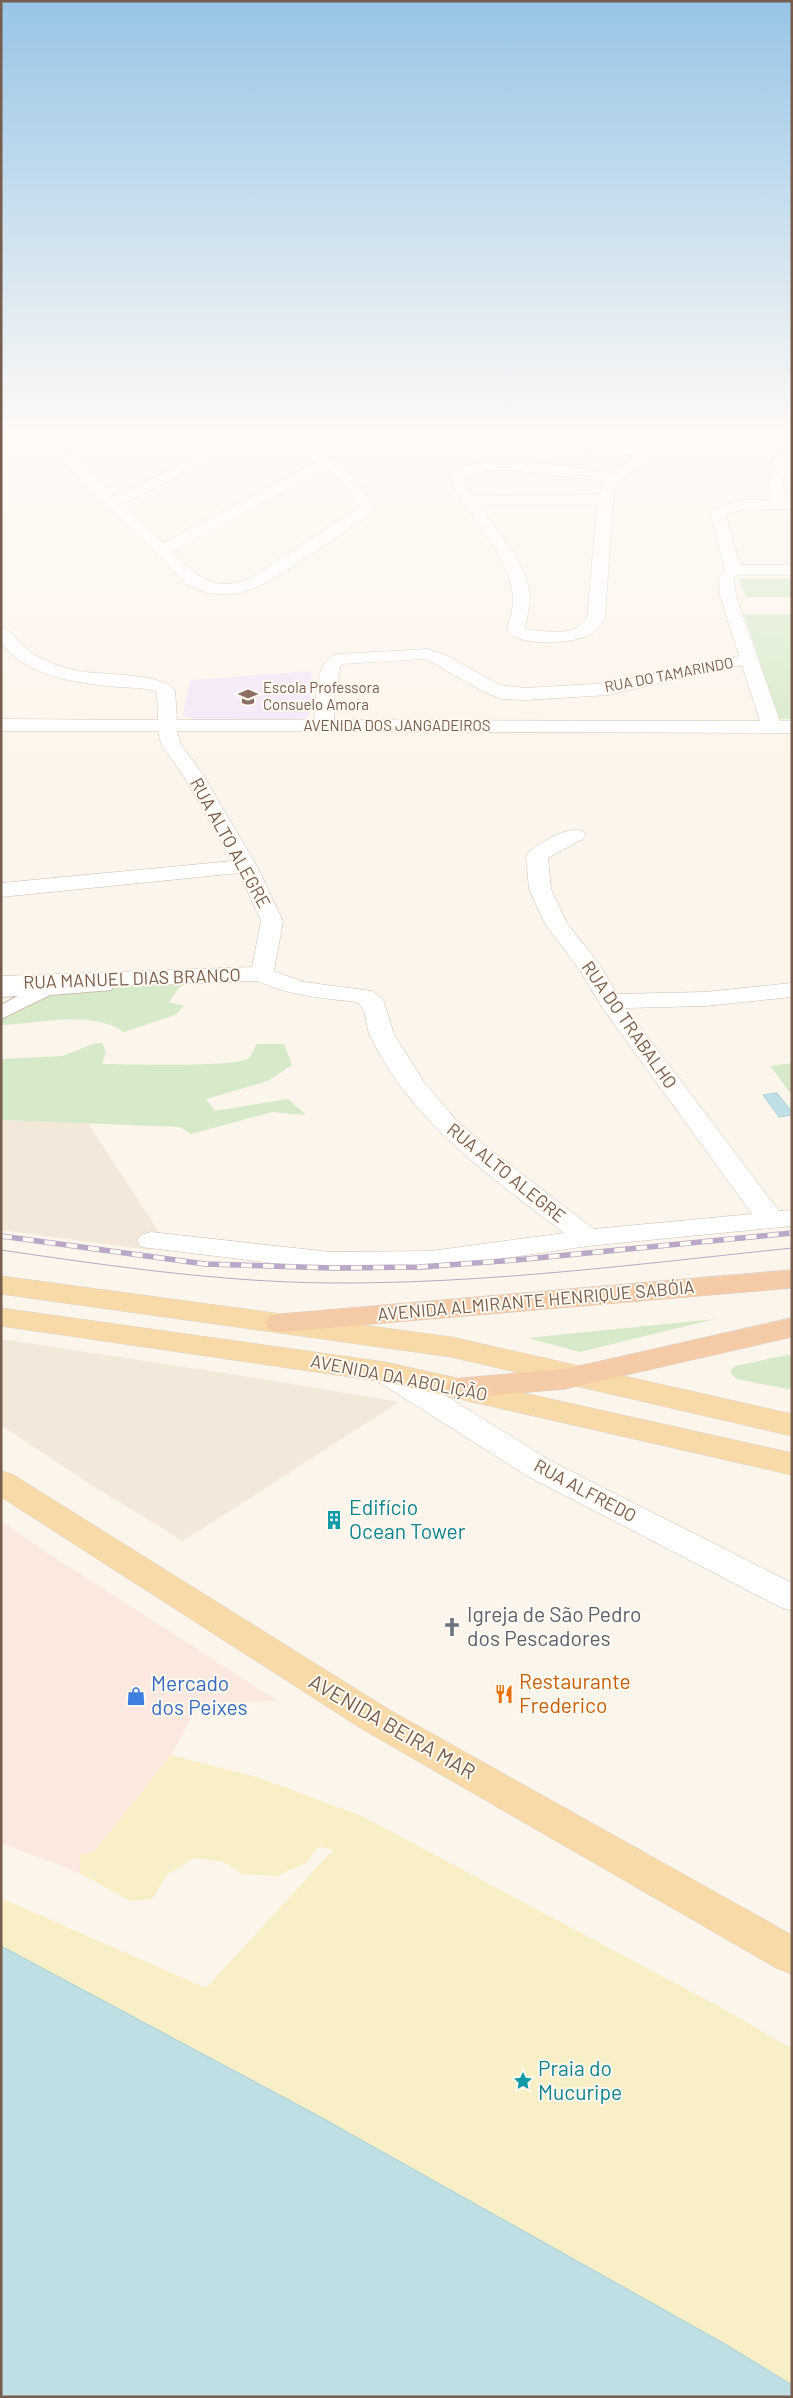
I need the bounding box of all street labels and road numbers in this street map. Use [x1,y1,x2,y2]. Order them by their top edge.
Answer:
street label: RUA DO TAMARINDO [603,653,735,695]
street label: AVENIDA DOS JANGADEIROS [303,716,491,734]
street label: RUA ALTO ALEGRE [186,773,276,912]
street label: RUA DO TRABALHO [578,956,682,1092]
street label: RUA MANUEL DIAS BRANCO [23,963,241,993]
street label: RUA ALTO ALEGRE [443,1118,570,1227]
street label: AVENIDA ALMIRANTE HENRIQUE SABÓIA [377,1275,695,1325]
street label: AVENIDA DA ABOLIÇÃO [309,1349,489,1405]
street label: RUA ALFREDO [531,1454,640,1526]
street label: AVENIDA BEIRA MAR [305,1668,480,1784]

